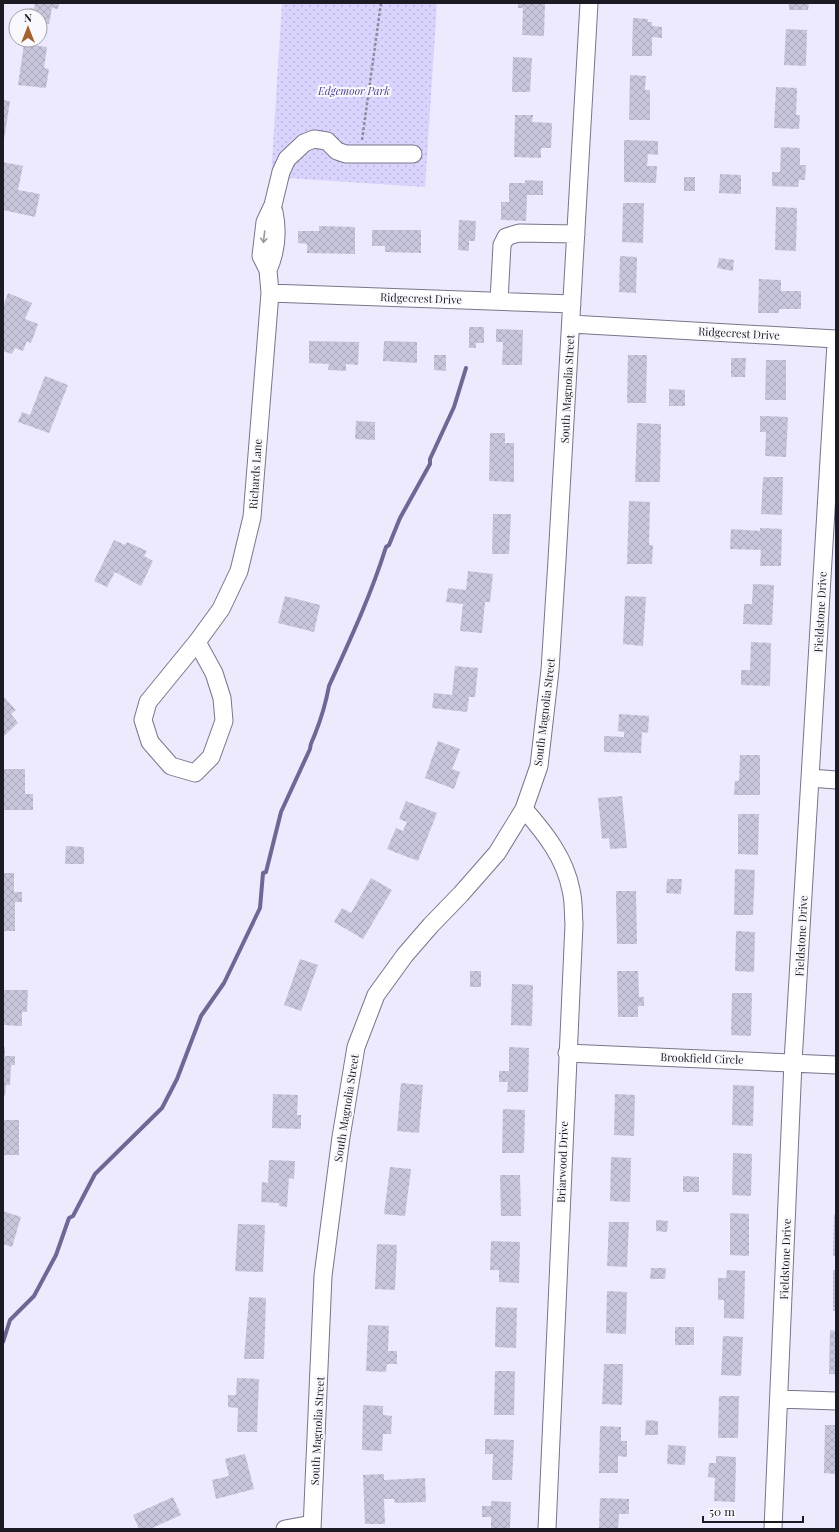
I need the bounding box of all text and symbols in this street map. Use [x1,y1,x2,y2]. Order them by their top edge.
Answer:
north arrow [8,8,48,48]
text: N [24,10,32,25]
park label: Edgemoor Park [317,83,390,98]
one-way arrow [260,230,267,243]
street label: Ridgecrest Drive [380,289,463,307]
street label: Ridgecrest Drive [698,323,781,343]
street label: South Magnolia Street [557,334,577,444]
street label: Richards Lane [245,438,265,510]
street label: Fieldstone Drive [810,571,830,653]
street label: South Magnolia Street [530,657,558,767]
street label: Fieldstone Drive [791,895,811,977]
street label: Brookfield Circle [660,1049,744,1067]
street label: South Magnolia Street [330,1053,362,1163]
street label: Briarwood Drive [553,1120,571,1203]
street label: Fieldstone Drive [776,1218,794,1300]
street label: South Magnolia Street [307,1376,327,1486]
scale bar [703,1498,803,1524]
text: 50 m [709,1503,735,1519]

